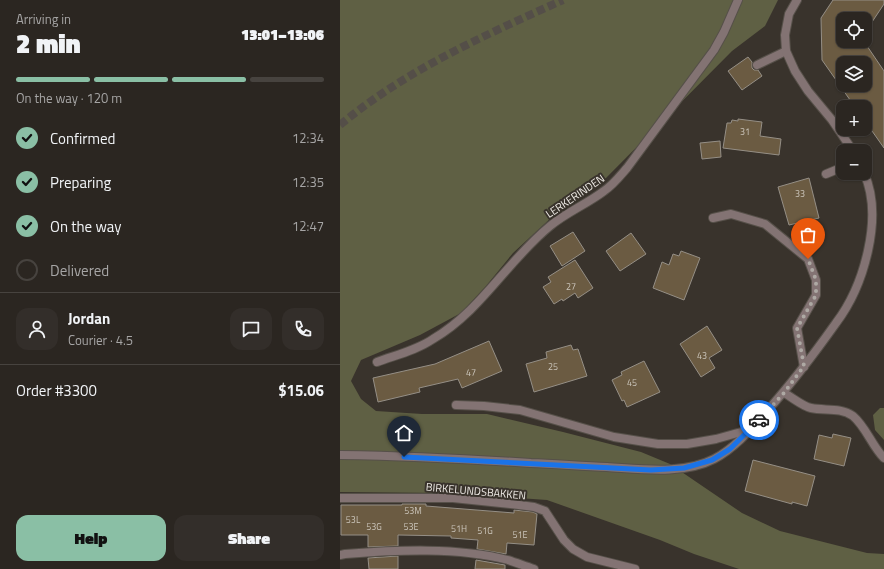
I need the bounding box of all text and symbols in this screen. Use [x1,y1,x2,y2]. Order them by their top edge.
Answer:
text: Arriving in [16,9,71,29]
map controls [836,12,872,180]
button: locate [836,12,872,48]
text: 13:01–13:06 [241,23,324,46]
text: 2 min [16,24,81,63]
button: layers [836,56,872,92]
text: On the way · 120 m [16,88,122,108]
button: + [836,100,872,136]
house number: 31 [740,125,750,138]
icon: check [16,127,38,149]
text: Confirmed [50,127,115,150]
text: 12:34 [292,128,324,148]
button: − [836,144,872,180]
street label: LERKERINDEN [542,170,608,222]
icon: check [16,171,38,193]
text: Preparing [50,171,111,194]
text: 12:35 [292,172,324,192]
house number: 33 [795,187,805,200]
icon: check [16,215,38,237]
text: On the way [50,215,122,238]
text: 12:47 [292,216,324,236]
pin [791,218,825,259]
icon: bag [797,224,819,246]
text: Delivered [50,259,109,282]
house number: 27 [566,280,576,293]
text: Jordan [68,307,110,330]
button: person [16,308,58,350]
button: chat [230,308,272,350]
button: phone [282,308,324,350]
text: Courier · 4.5 [68,330,133,350]
house number: 43 [697,349,707,362]
house number: 25 [548,360,558,373]
house number: 47 [466,366,476,379]
house number: 45 [627,376,637,389]
text: Order #3300 [16,379,97,402]
text: $15.06 [278,379,324,402]
courier [739,400,779,440]
icon: car [748,409,770,431]
pin [387,416,421,457]
icon: home [393,422,415,444]
street label: BIRKELUNDSBAKKEN [425,479,527,503]
house number: 53M [404,504,422,517]
house number: 53L [346,513,361,526]
button: Help [16,515,166,561]
button: Share [174,515,324,561]
house number: 53G [366,520,382,533]
house number: 53E [403,520,419,533]
house number: 51H [451,522,467,535]
house number: 51G [477,524,493,537]
house number: 51E [512,528,528,541]

